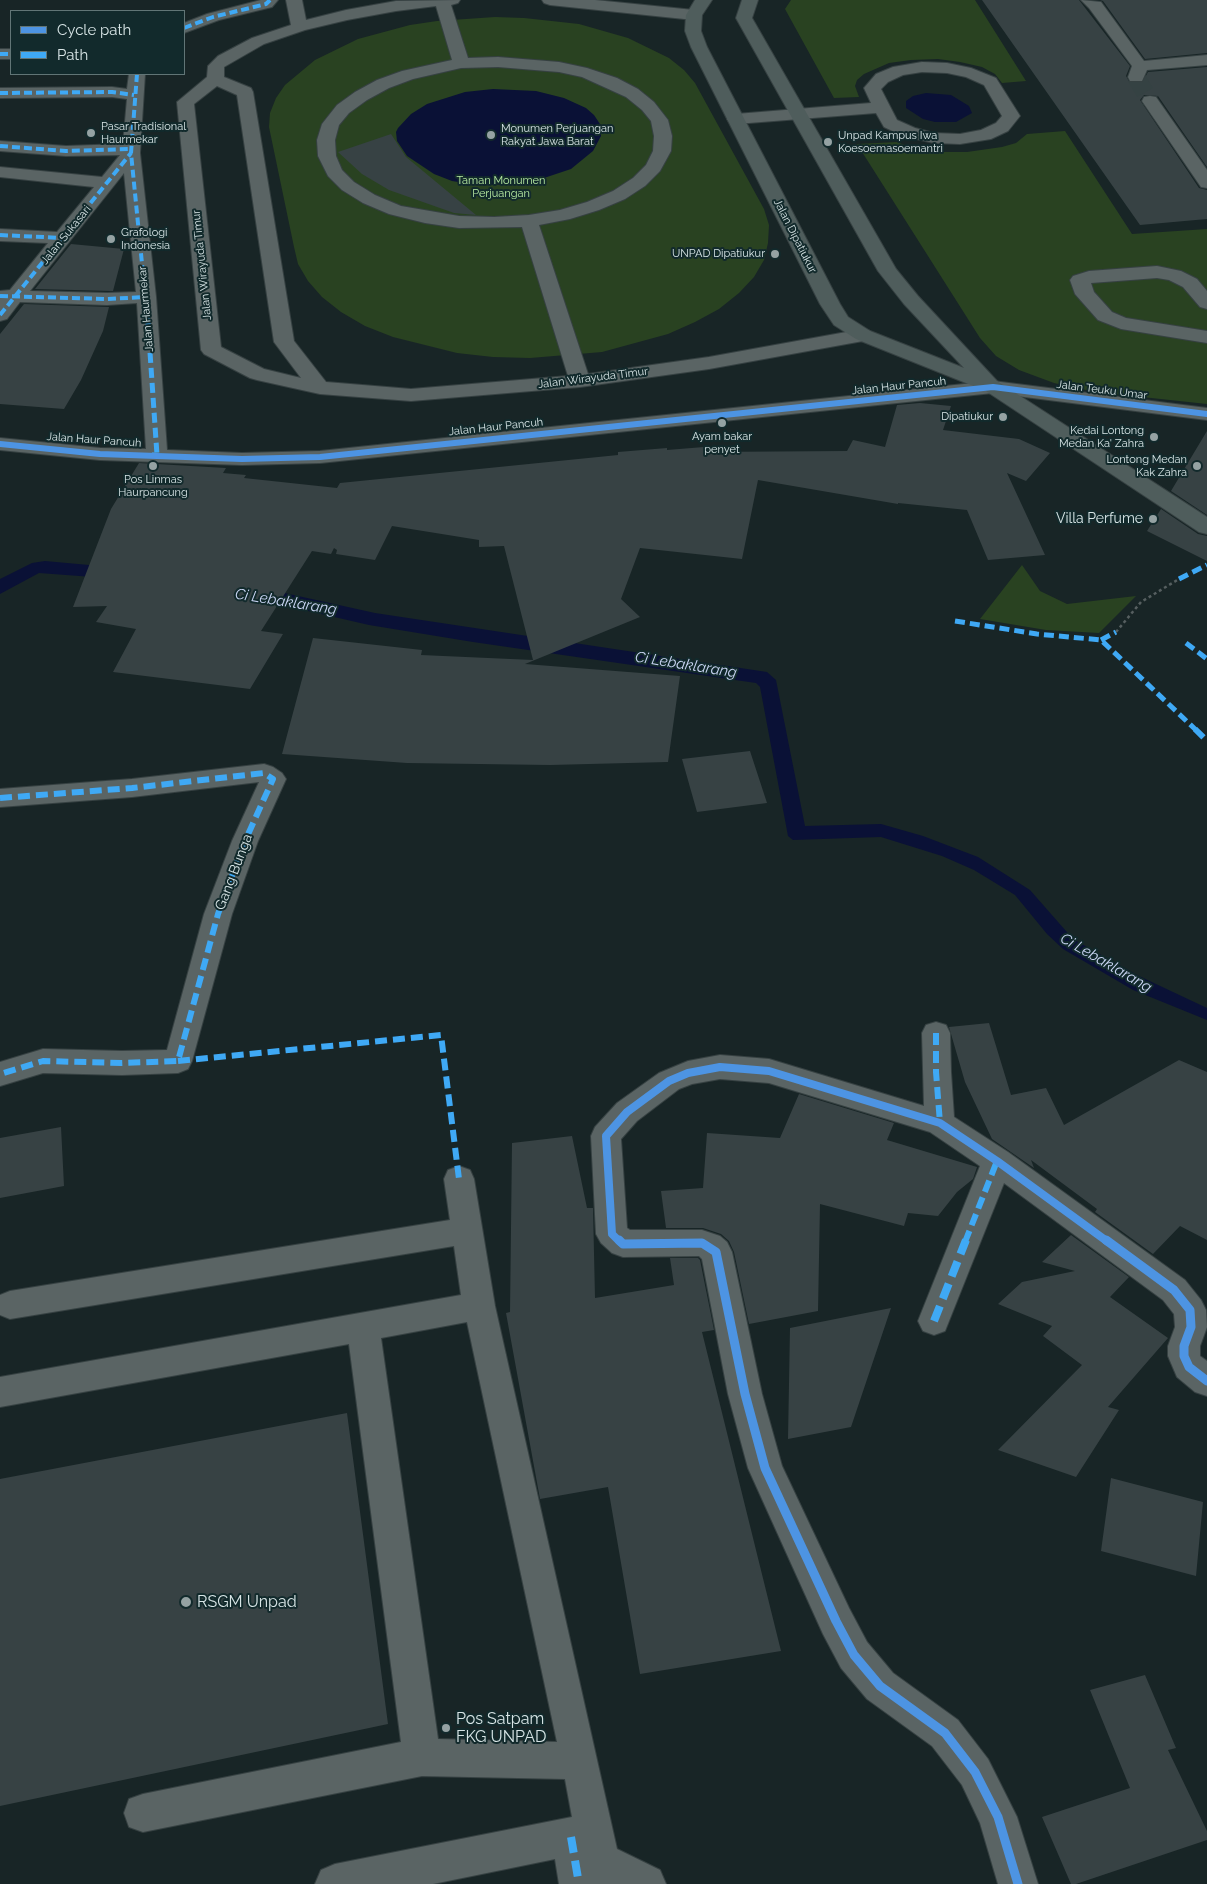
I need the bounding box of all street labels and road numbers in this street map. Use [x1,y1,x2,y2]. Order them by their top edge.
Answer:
street label: Jalan Dipatiukur [771,197,819,275]
street label: Jalan Sukasari [38,203,94,267]
street label: Jalan Wirayuda Timur [190,209,214,321]
street label: Jalan Haurmekar [136,266,156,352]
street label: Jalan Wirayuda Timur [537,365,649,391]
street label: Jalan Haur Pancuh [851,374,947,398]
street label: Jalan Teuku Umar [1056,378,1148,402]
street label: Jalan Haur Pancuh [448,415,544,439]
street label: Jalan Haur Pancuh [46,430,142,450]
street label: Gang Bunga [212,832,256,912]

